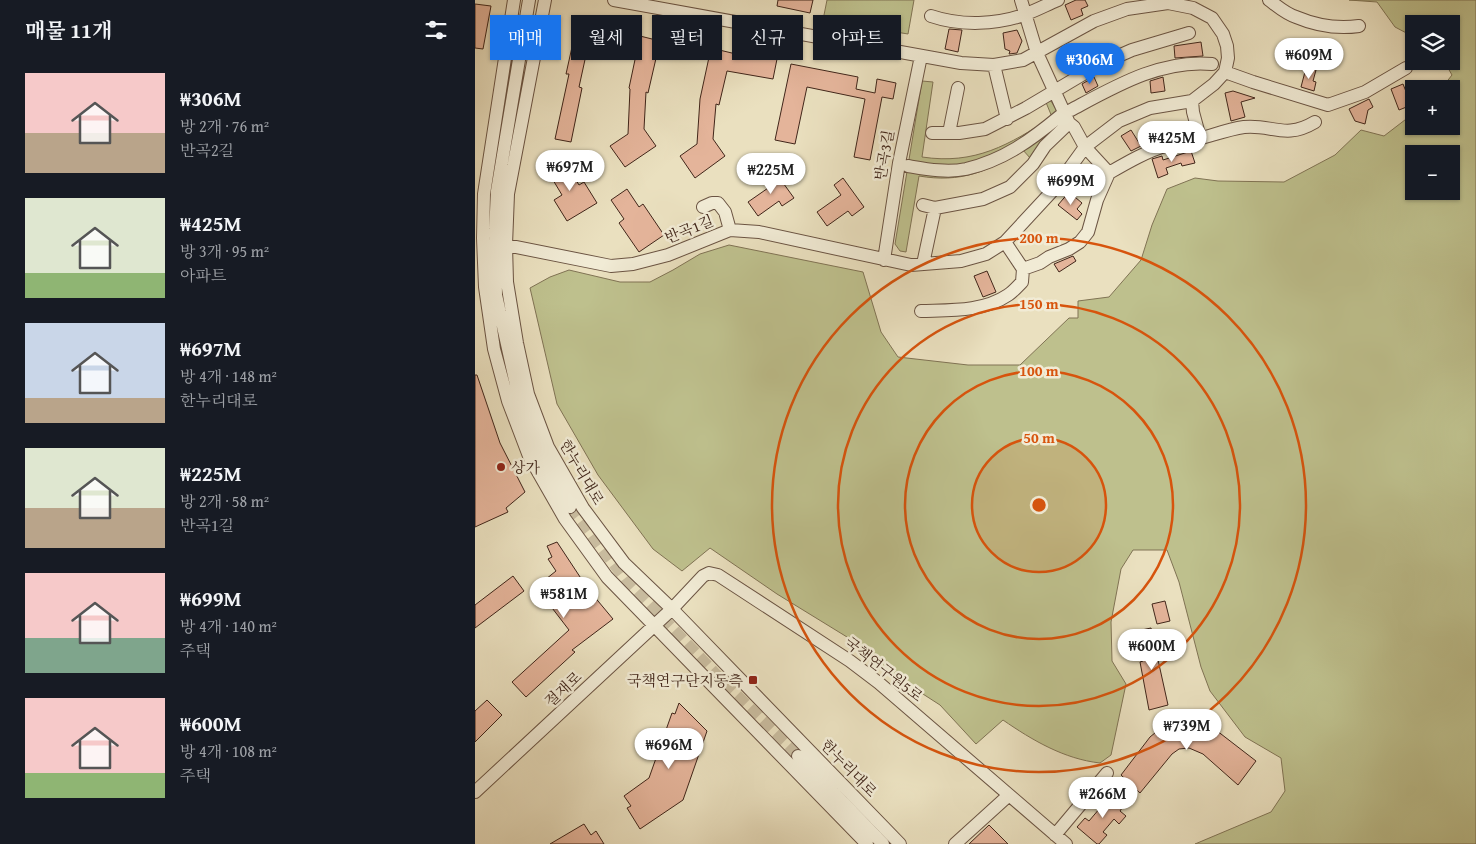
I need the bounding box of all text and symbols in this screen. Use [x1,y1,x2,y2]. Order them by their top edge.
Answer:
text: 매물 11개 [25,15,112,46]
chip: 매매 [490,15,561,60]
chip: 월세 [571,15,642,60]
chip: 필터 [652,15,722,60]
chip: 신규 [732,15,803,60]
chip: 아파트 [813,15,901,60]
map controls [1405,15,1460,200]
button: layers [1405,15,1460,70]
icon: filters [422,16,450,44]
pin: ₩609M [1274,38,1344,80]
pin: ₩306M [1055,42,1125,85]
text: ₩609M [1286,42,1332,66]
text: ₩306M [1067,47,1113,71]
button: + [1405,80,1460,135]
text: ₩306M [180,83,242,114]
icon: home [65,93,125,153]
text: 방 2개 · 76 m² [180,114,269,138]
pin: ₩425M [1137,120,1207,163]
text: ₩425M [1149,125,1195,149]
street label: 반곡3길 [869,128,899,182]
text: 반곡2길 [180,138,234,162]
button: − [1405,145,1460,200]
pin: ₩697M [535,150,605,192]
pin: ₩225M [736,152,806,195]
text: ₩697M [547,154,593,178]
text: ₩225M [748,157,794,181]
pin: ₩699M [1036,164,1106,206]
text: ₩699M [1048,168,1094,192]
text: ₩425M [180,208,242,239]
street label: 반곡1길 [662,210,716,248]
icon: home [65,218,125,278]
text: 200 m [1019,227,1059,248]
text: 방 3개 · 95 m² [180,239,269,263]
text: 아파트 [180,263,226,287]
text: 150 m [1019,293,1059,314]
text: ₩697M [180,333,242,364]
icon: home [65,343,125,403]
text: 100 m [1019,360,1059,381]
text: 방 4개 · 148 m² [180,364,277,388]
text: 한누리대로 [180,388,257,412]
text: 50 m [1023,427,1055,448]
street label: 한누리대로 [555,435,609,509]
place label: 상가 [511,457,540,478]
text: ₩225M [180,458,242,489]
marker: 상가 [495,461,507,473]
icon: home [65,468,125,528]
text: 방 2개 · 58 m² [180,489,269,513]
centre of rings [1030,496,1048,514]
text: 반곡1길 [180,513,234,537]
pin: ₩581M [529,576,599,619]
text: ₩581M [541,581,587,605]
text: ₩699M [180,583,242,614]
icon: home [65,593,125,653]
text: 방 4개 · 140 m² [180,614,277,638]
pin: ₩600M [1117,628,1187,671]
street label: 국책연구원5로 [840,632,928,707]
text: ₩600M [1129,633,1175,657]
text: 주택 [180,638,211,662]
street label: 절재로 [540,666,586,712]
place label: 국책연구단지동측 [627,670,744,691]
marker: 국책연구단지동측 [747,674,759,686]
text: ₩600M [180,708,242,739]
pin: ₩739M [1152,708,1222,751]
text: ₩739M [1164,713,1210,737]
icon: home [65,718,125,778]
pin: ₩696M [634,728,704,770]
text: ₩696M [646,732,692,756]
street label: 한누리대로 [816,735,882,802]
text: 방 4개 · 108 m² [180,739,277,763]
text: 주택 [180,763,211,787]
pin: ₩266M [1068,776,1138,819]
text: ₩266M [1080,781,1126,805]

